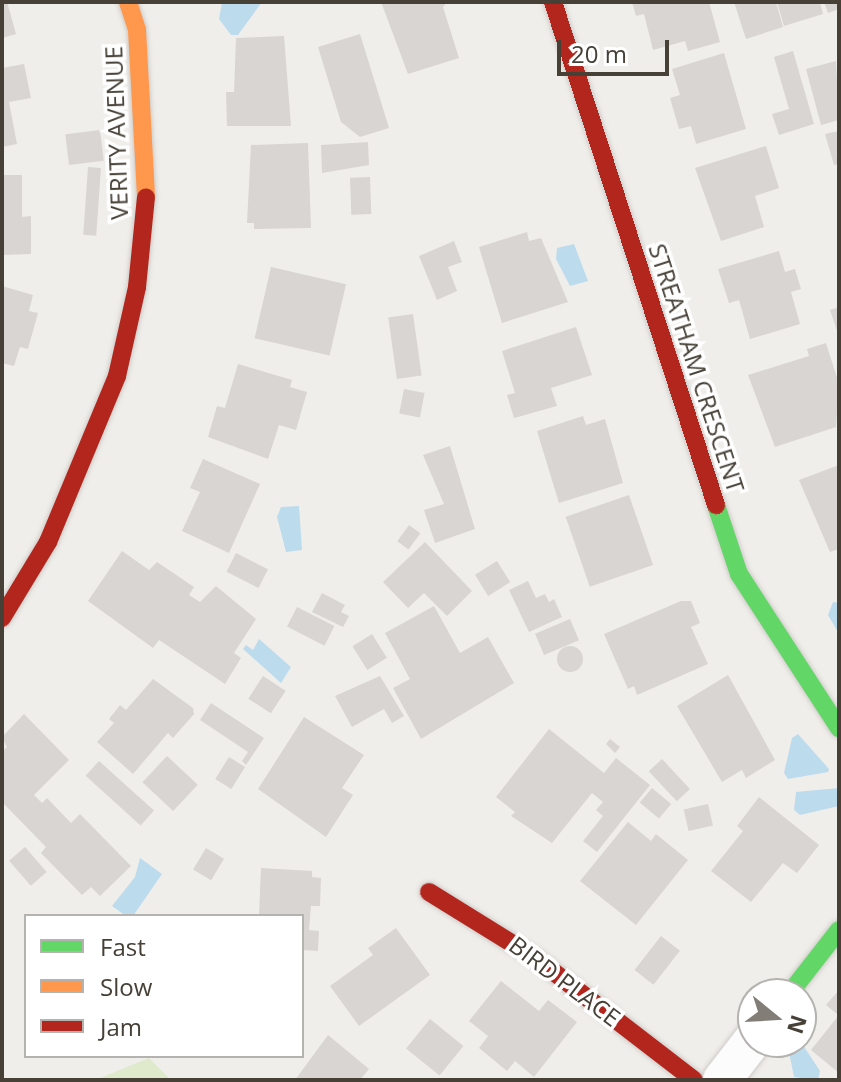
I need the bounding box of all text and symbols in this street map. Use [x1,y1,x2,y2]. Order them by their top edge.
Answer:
scale bar [561,24,673,74]
text: 20 m [571,37,627,70]
street label: VERITY AVENUE [99,46,133,220]
street label: STREATHAM CRESCENT [643,240,751,496]
legend [24,914,304,1058]
text: Fast [100,930,146,963]
street label: BIRD PLACE [504,930,626,1032]
text: Slow [100,970,152,1003]
north arrow [737,978,817,1058]
text: Jam [100,1010,142,1043]
text: N [781,1012,815,1038]

